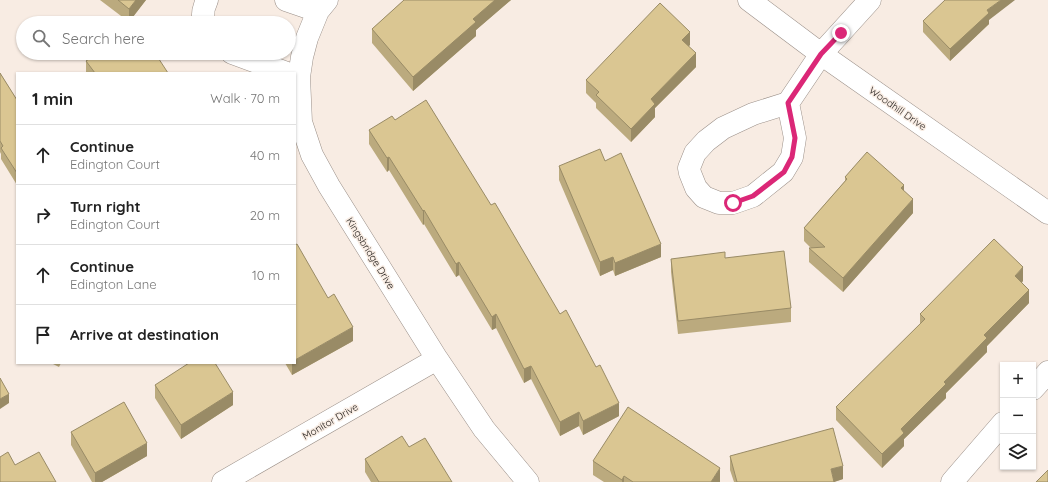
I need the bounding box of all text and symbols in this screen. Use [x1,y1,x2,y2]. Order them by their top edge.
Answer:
search box [16,16,296,60]
route end [832,24,850,42]
icon: search [30,27,52,49]
text: Search here [62,29,145,48]
street label: Woodhill Drive [867,84,929,133]
text: 1 min [32,88,73,109]
text: Walk · 70 m [210,90,280,106]
text: Continue [70,137,134,156]
icon: ahead [32,144,54,166]
text: 40 m [250,147,280,163]
text: Edington Court [70,156,160,172]
route start [724,194,742,212]
text: Turn right [70,197,141,216]
icon: right [32,204,54,226]
text: 20 m [250,207,280,223]
street label: Kingsbridge Drive [343,215,398,292]
text: Edington Court [70,216,160,232]
text: Continue [70,257,134,276]
icon: ahead [32,264,54,286]
text: 10 m [252,267,280,283]
text: Edington Lane [70,276,157,292]
icon: arrive [32,324,54,346]
text: Arrive at destination [70,325,219,344]
map controls [1000,362,1036,470]
button: + [1000,362,1036,398]
button: − [1000,398,1036,434]
street label: Monitor Drive [300,400,361,443]
button: layers [1000,434,1036,470]

